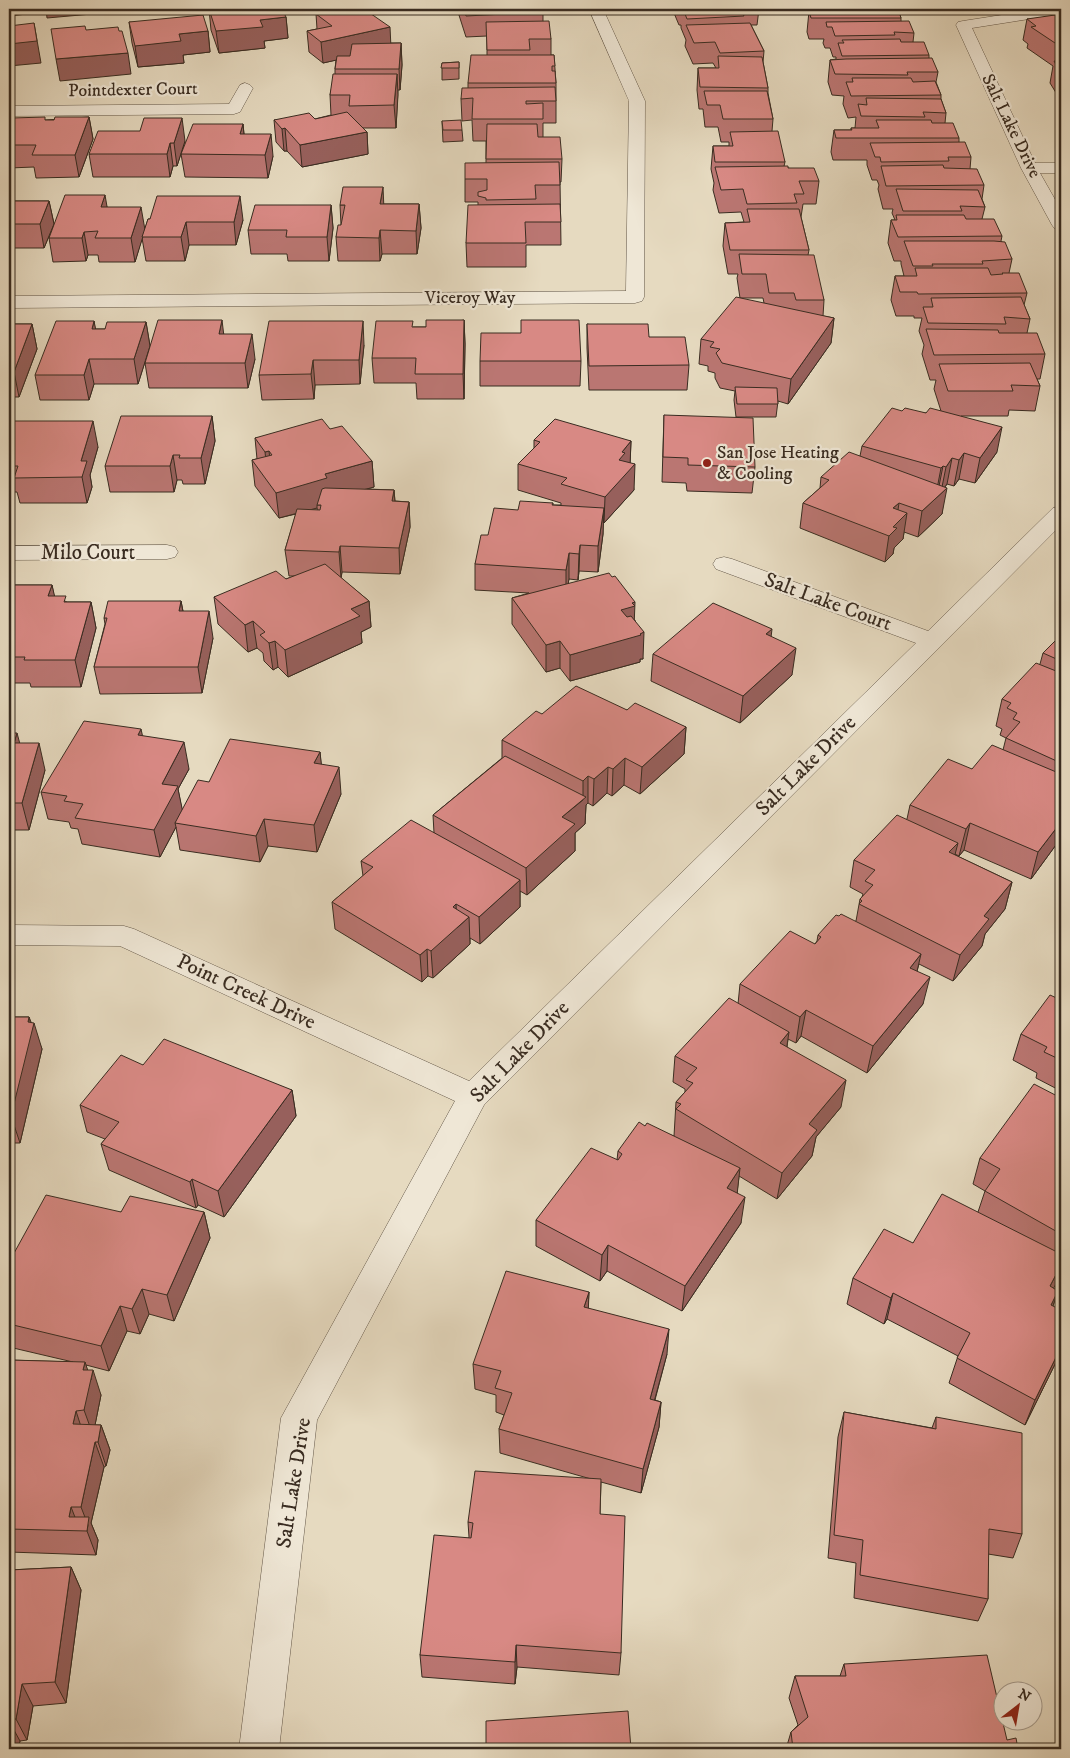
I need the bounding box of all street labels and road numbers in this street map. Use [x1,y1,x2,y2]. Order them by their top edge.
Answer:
street label: Salt Lake Drive [976,70,1046,182]
street label: Pointdexter Court [68,78,198,102]
street label: Viceroy Way [424,287,516,309]
street label: Milo Court [41,540,135,566]
street label: Salt Lake Court [761,567,896,637]
street label: Salt Lake Drive [750,710,862,822]
street label: Point Creek Drive [172,948,320,1036]
street label: Salt Lake Drive [465,995,575,1108]
street label: Salt Lake Drive [271,1416,317,1550]

